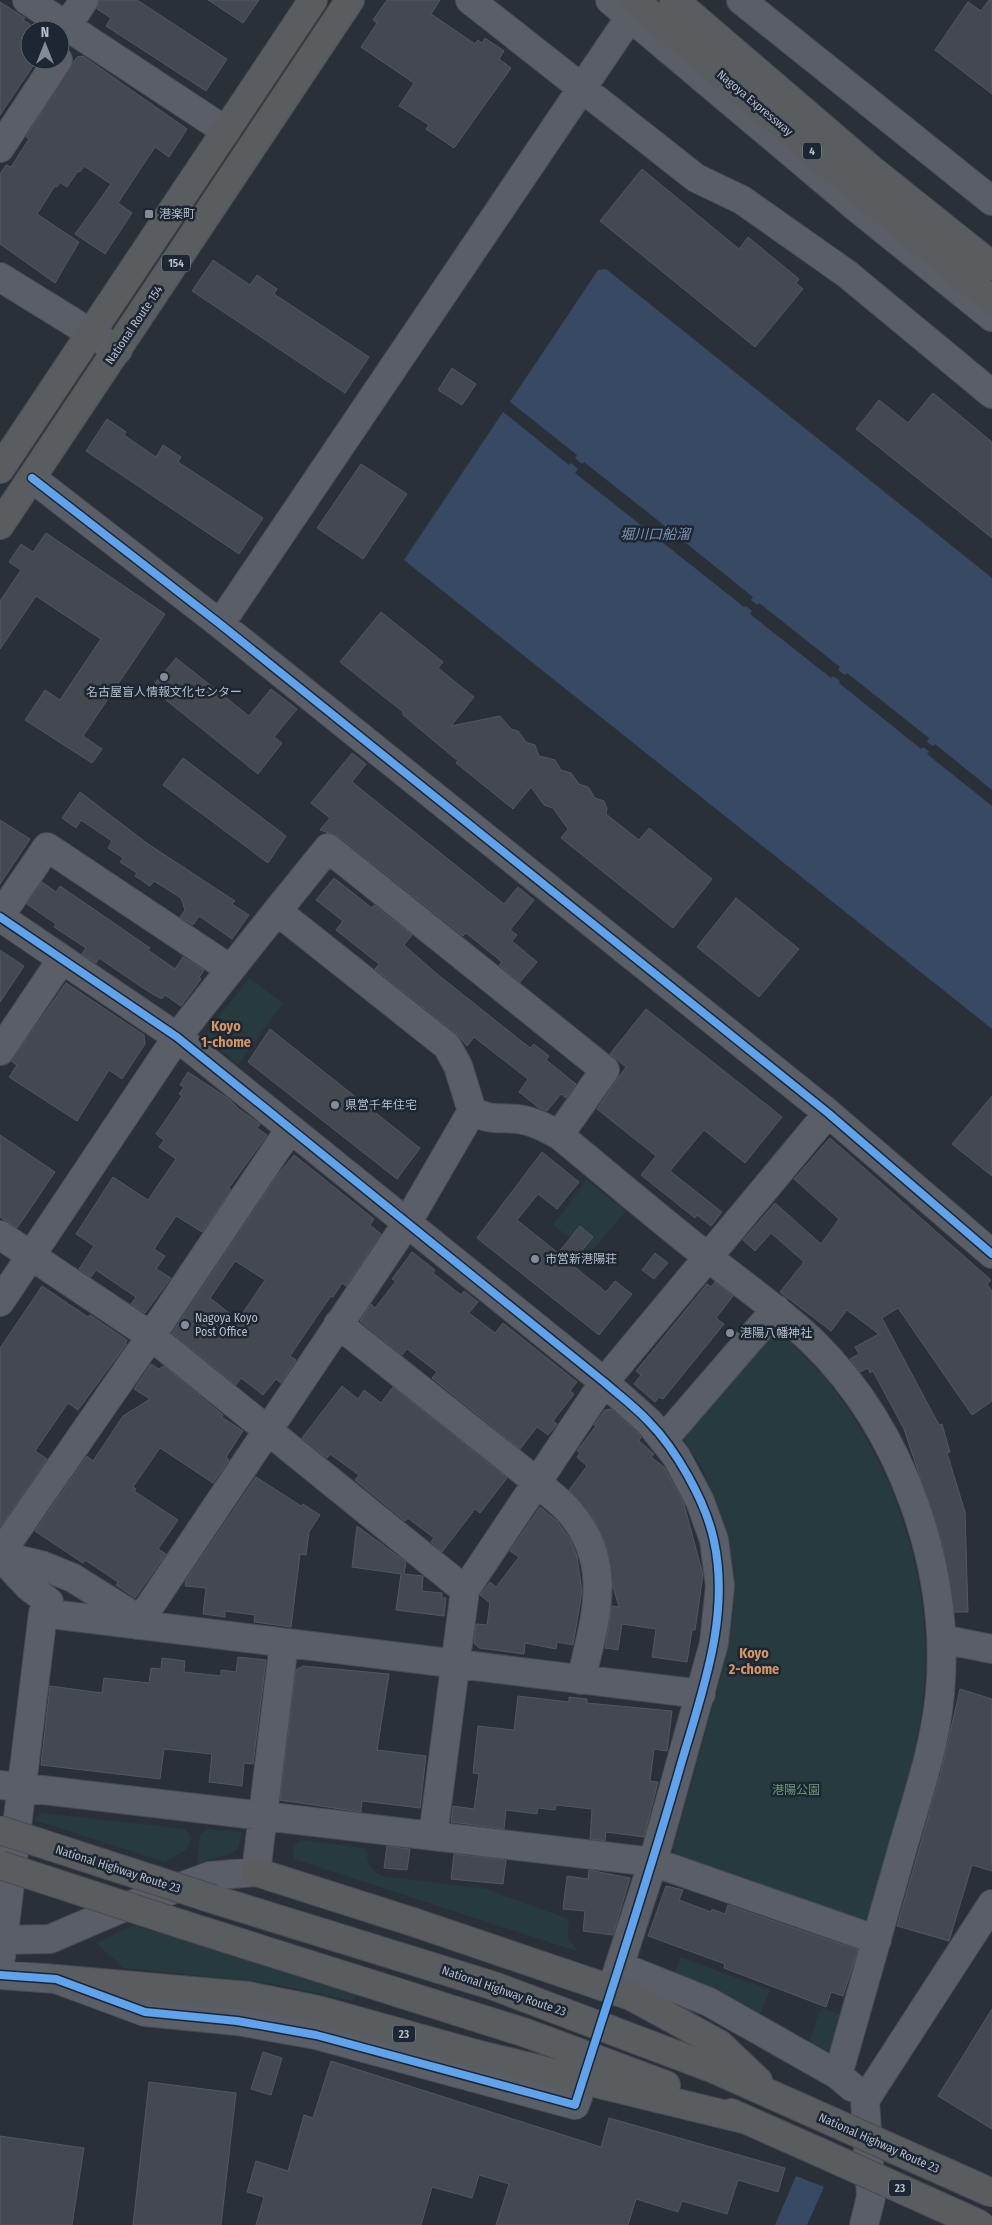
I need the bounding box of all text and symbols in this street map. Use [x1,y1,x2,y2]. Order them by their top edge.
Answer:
north arrow [20,20,70,70]
text: N [41,24,49,41]
street label: Nagoya Expressway [714,67,796,139]
road number: 4 [803,142,821,160]
place label: 港楽町 [159,207,195,221]
marker: 港楽町 [143,208,155,220]
road number: 154 [162,254,190,272]
street label: National Route 154 [102,283,166,367]
water label: 堀川口船溜 [620,526,692,543]
marker: 名古屋盲人情報文化センター [158,671,170,683]
place label: 名古屋盲人情報文化センター [86,685,242,699]
district label: Koyo 1-chome [201,1018,251,1051]
place label: 県営千年住宅 [345,1098,417,1112]
marker: 県営千年住宅 [329,1099,341,1111]
place label: 市営新港陽荘 [545,1252,617,1266]
marker: 市営新港陽荘 [529,1253,541,1265]
place label: Nagoya Koyo Post Office [195,1311,258,1339]
marker: Nagoya Koyo Post Office [179,1319,191,1331]
place label: 港陽八幡神社 [740,1326,812,1340]
marker: 港陽八幡神社 [724,1327,736,1339]
district label: Koyo 2-chome [728,1645,779,1678]
park label: 港陽公園 [772,1783,820,1797]
street label: National Highway Route 23 [54,1842,182,1896]
street label: National Highway Route 23 [440,1963,568,2019]
road number: 23 [393,2026,415,2042]
street label: National Highway Route 23 [817,2110,941,2176]
road number: 23 [889,2180,911,2196]

